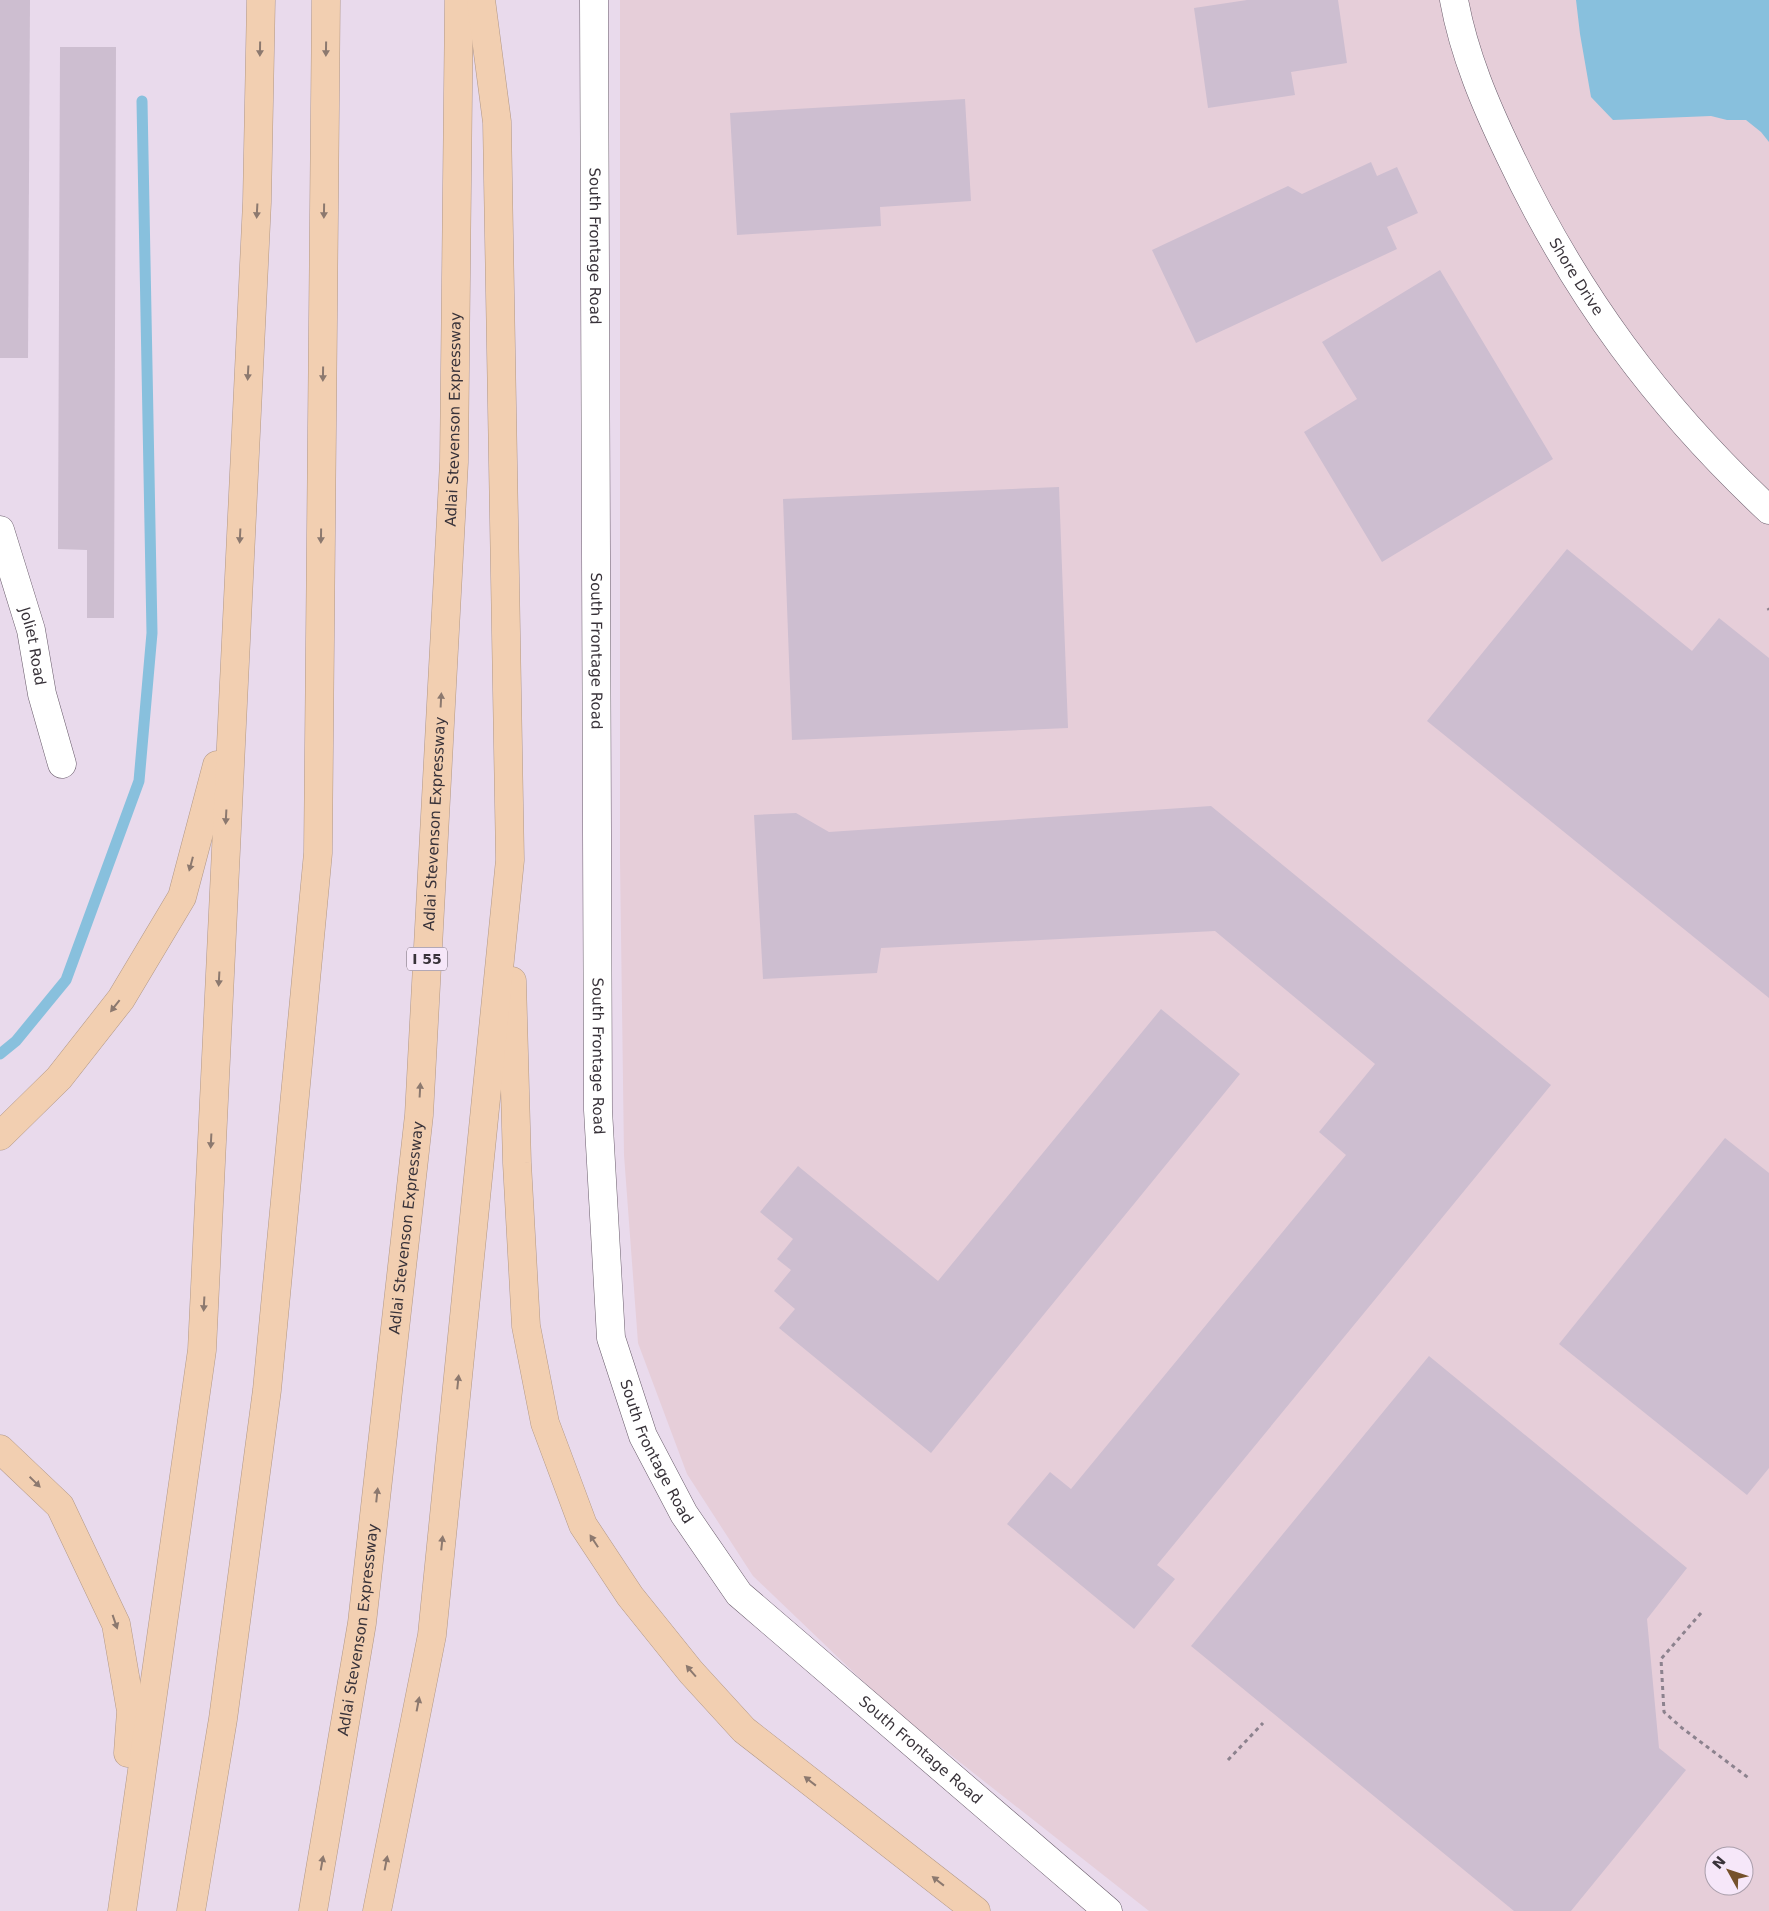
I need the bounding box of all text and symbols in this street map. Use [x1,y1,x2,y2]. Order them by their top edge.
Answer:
one-way arrow [256,41,264,57]
one-way arrow [322,41,330,57]
street label: South Frontage Road [586,168,604,324]
one-way arrow [252,203,260,219]
one-way arrow [320,203,328,219]
street label: Shore Drive [1545,235,1607,319]
street label: Adlai Stevenson Expressway [442,312,465,527]
one-way arrow [244,366,252,382]
one-way arrow [318,366,326,382]
one-way arrow [236,528,244,544]
one-way arrow [317,528,325,544]
street label: South Frontage Road [587,573,606,729]
street label: Joliet Road [15,604,49,687]
one-way arrow [438,692,446,708]
street label: Adlai Stevenson Expressway [420,716,449,931]
one-way arrow [222,809,230,825]
one-way arrow [187,856,195,872]
road number: I 55 [407,948,447,971]
one-way arrow [214,971,222,987]
street label: South Frontage Road [589,978,608,1135]
one-way arrow [110,1000,121,1013]
one-way arrow [416,1081,424,1097]
street label: Adlai Stevenson Expressway [385,1120,427,1335]
one-way arrow [207,1134,215,1150]
one-way arrow [200,1296,208,1312]
one-way arrow [454,1373,462,1389]
street label: South Frontage Road [616,1377,697,1527]
one-way arrow [29,1476,41,1488]
one-way arrow [373,1486,381,1502]
street label: Adlai Stevenson Expressway [334,1522,382,1737]
one-way arrow [589,1534,598,1548]
one-way arrow [438,1535,446,1551]
one-way arrow [111,1615,119,1630]
one-way arrow [685,1665,696,1678]
street label: South Frontage Road [855,1692,986,1808]
one-way arrow [415,1696,423,1712]
one-way arrow [803,1776,817,1786]
north arrow [1704,1846,1754,1896]
text: N [1709,1853,1729,1872]
one-way arrow [318,1855,326,1871]
one-way arrow [382,1856,390,1871]
one-way arrow [931,1876,945,1886]

